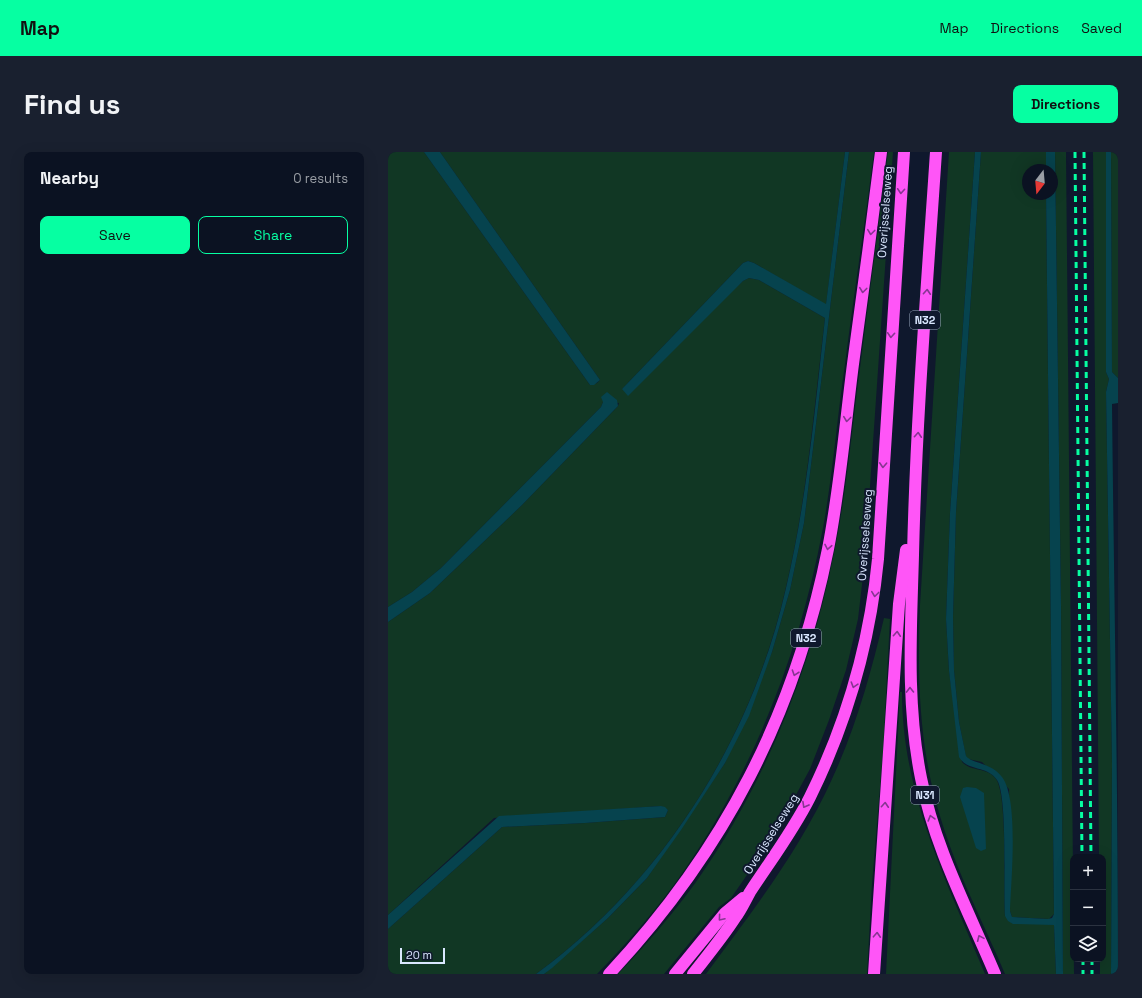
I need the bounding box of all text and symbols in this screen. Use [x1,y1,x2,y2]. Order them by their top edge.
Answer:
text: Map [20,16,60,41]
text: Map [939,19,969,37]
text: Directions [991,19,1059,37]
text: Saved [1081,19,1122,37]
button: Directions [1013,85,1118,123]
text: Find us [24,86,121,122]
north arrow [1022,164,1058,200]
street label: Overijsselseweg [874,166,896,258]
text: Nearby [40,167,99,189]
text: 0 results [293,170,348,187]
one-way arrow [896,188,905,194]
button: Save [40,216,190,254]
button: Share [198,216,348,254]
one-way arrow [867,229,876,235]
one-way arrow [859,287,868,293]
one-way arrow [922,289,931,295]
road number: N32 [910,311,940,329]
one-way arrow [887,332,896,338]
one-way arrow [843,416,852,422]
one-way arrow [913,432,922,438]
one-way arrow [879,462,888,468]
street label: Overijsselseweg [854,489,876,581]
one-way arrow [824,544,833,550]
one-way arrow [871,591,880,597]
road number: N32 [791,629,821,647]
one-way arrow [892,631,901,637]
one-way arrow [791,669,799,676]
one-way arrow [850,681,859,688]
one-way arrow [906,687,914,693]
road number: N31 [911,786,939,804]
street label: Overijsselseweg [740,791,802,877]
one-way arrow [803,801,810,808]
one-way arrow [881,802,890,808]
one-way arrow [927,814,936,821]
map controls [1070,854,1106,962]
button: + [1070,854,1106,890]
button: − [1070,890,1106,926]
one-way arrow [719,914,726,921]
button: layers [1070,926,1106,962]
one-way arrow [872,932,881,938]
one-way arrow [977,935,985,943]
scale bar [400,946,445,965]
text: 20 m [406,948,432,962]

